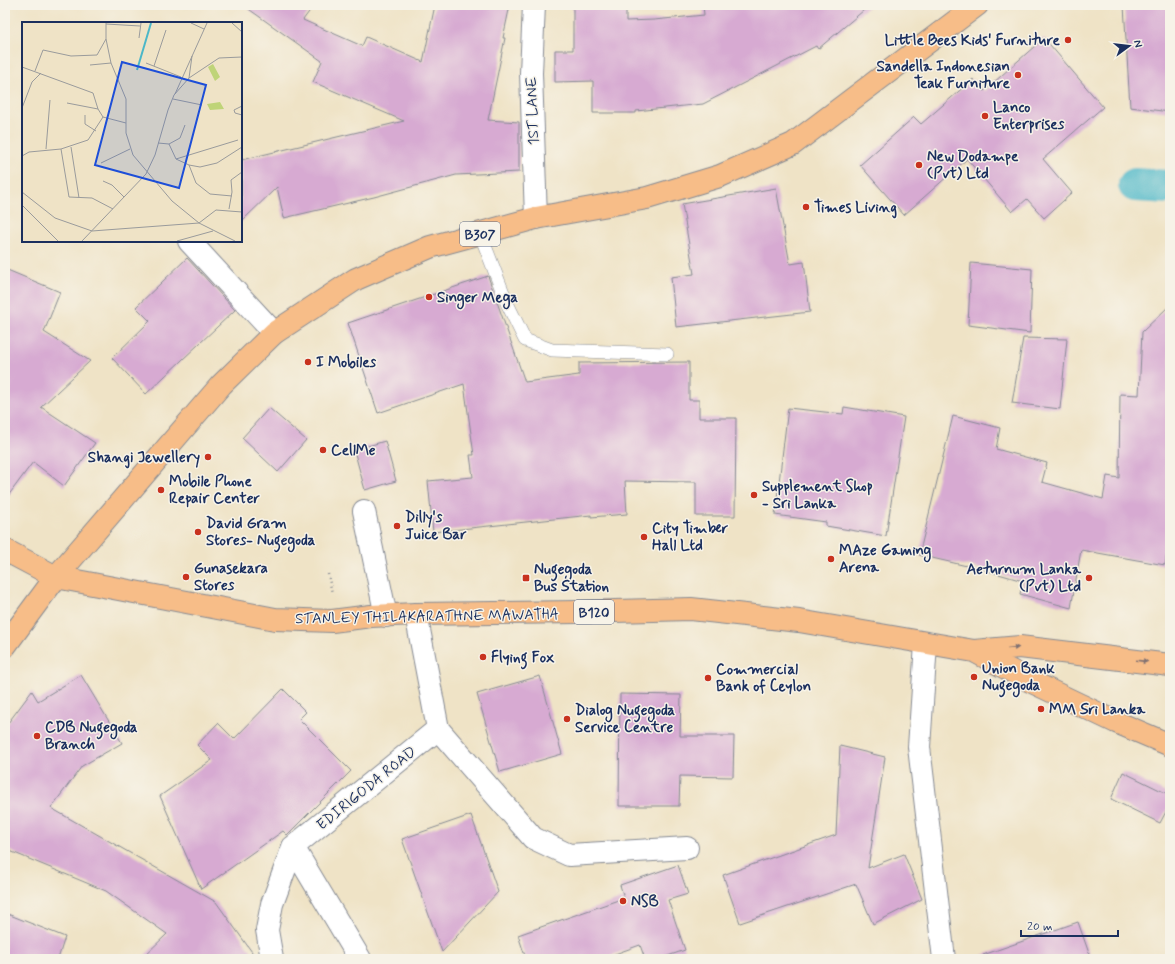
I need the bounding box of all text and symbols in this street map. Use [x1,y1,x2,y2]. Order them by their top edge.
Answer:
inset map [22,22,242,242]
north arrow [1109,26,1149,66]
place label: Little Bees Kids' Furniture [885,31,1061,51]
marker: Little Bees Kids' Furniture [1063,35,1073,45]
text: N [1130,38,1145,49]
place label: Sandella Indonesian Teak Furniture [876,57,1011,94]
marker: Sandella Indonesian Teak Furniture [1013,70,1023,80]
street label: 1ST LANE [522,76,544,145]
place label: Lanco Enterprises [993,98,1065,135]
marker: Lanco Enterprises [980,111,990,121]
place label: New Dodampe (Pvt) Ltd [927,147,1019,184]
marker: New Dodampe (Pvt) Ltd [914,160,924,170]
place label: Times Living [814,198,898,219]
marker: Times Living [801,202,811,212]
road number: B307 [460,222,500,246]
place label: Singer Mega [437,288,518,310]
marker: Singer Mega [424,292,434,302]
place label: I Mobiles [316,353,377,373]
marker: I Mobiles [303,357,313,367]
place label: CellMe [331,441,376,461]
marker: CellMe [318,445,328,455]
place label: Shangi Jewellery [88,448,200,469]
marker: Shangi Jewellery [203,452,213,462]
place label: Mobile Phone Repair Center [169,472,260,509]
place label: Supplement Shop - Sri Lanka [762,477,873,514]
marker: Mobile Phone Repair Center [156,485,166,495]
marker: Supplement Shop - Sri Lanka [749,490,759,500]
place label: Dilly's Juice Bar [405,508,467,545]
place label: David Gram Stores- Nugegoda [206,514,315,553]
place label: City Timber Hall Ltd [652,519,729,556]
marker: Dilly's Juice Bar [392,521,402,531]
marker: David Gram Stores- Nugegoda [193,527,203,537]
marker: City Timber Hall Ltd [639,532,649,542]
place label: MAze Gaming Arena [839,541,932,578]
marker: MAze Gaming Arena [826,554,836,564]
place label: Gunasekara Stores [194,559,268,596]
place label: Nugegoda Bus Station [534,560,609,597]
place label: Aeturnum Lanka (Pvt) Ltd [967,560,1082,597]
marker: Gunasekara Stores [181,572,191,582]
marker: Nugegoda Bus Station [521,573,531,583]
marker: Aeturnum Lanka (Pvt) Ltd [1084,573,1094,583]
road number: B120 [574,600,614,624]
street label: STANLEY THILAKARATHNE MAWATHA [295,605,559,629]
one-way arrow [1007,644,1019,651]
place label: Flying Fox [491,648,555,670]
marker: Flying Fox [478,652,488,662]
one-way arrow [1136,658,1148,664]
place label: Union Bank Nugegoda [982,659,1055,698]
place label: Commercial Bank of Ceylon [716,660,811,697]
marker: Union Bank Nugegoda [969,672,979,682]
marker: Commercial Bank of Ceylon [703,673,713,683]
place label: MM Sri Lanka [1049,700,1146,720]
place label: Dialog Nugegoda Service Centre [575,701,675,738]
marker: MM Sri Lanka [1036,704,1046,714]
marker: Dialog Nugegoda Service Centre [562,714,572,724]
place label: CDB Nugegoda Branch [45,718,138,755]
marker: CDB Nugegoda Branch [32,731,42,741]
street label: EDIRIGODA ROAD [313,742,421,835]
place label: NSB [631,892,659,912]
marker: NSB [618,896,628,906]
scale bar [1021,912,1118,938]
text: 20 m [1027,919,1053,935]

